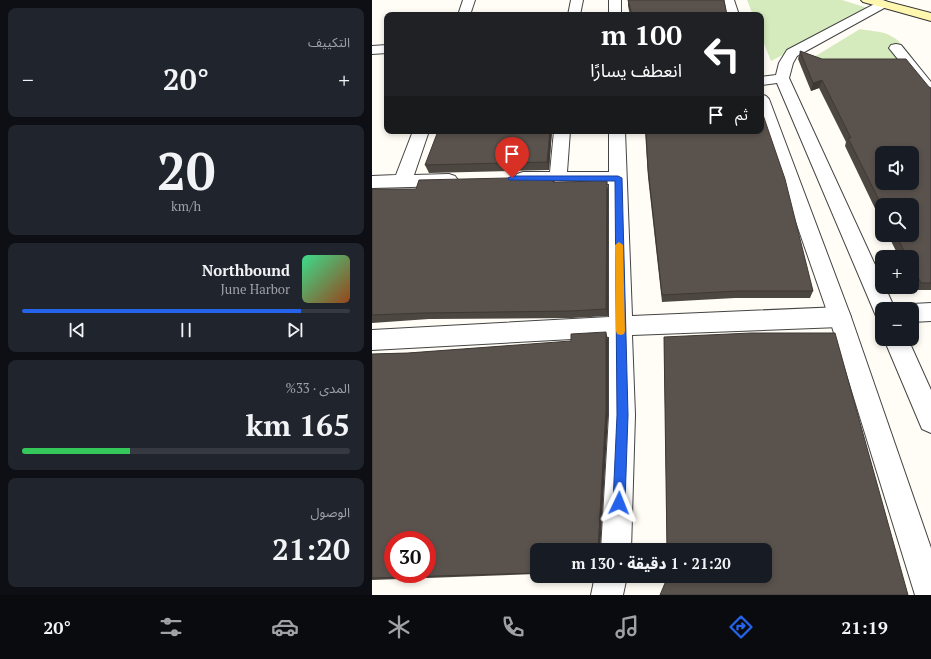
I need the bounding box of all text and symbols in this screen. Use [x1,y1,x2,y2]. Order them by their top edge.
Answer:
text: 100 m [601,16,682,53]
icon: left [696,28,748,80]
text: التكييف [308,33,350,51]
text: انعطف يسارًا [590,58,682,82]
text: 20° [163,59,209,99]
text: − [22,65,34,94]
text: + [338,65,350,94]
icon: arrive [705,104,727,126]
text: ثم [735,104,748,124]
text: 20 [157,136,215,205]
pin [495,137,529,178]
icon: arrive [501,143,523,165]
map controls [875,146,919,346]
button: sound [875,146,919,190]
text: km/h [171,197,201,215]
button: search [875,198,919,242]
button: + [875,250,919,294]
text: Northbound [202,260,290,280]
text: June Harbor [220,280,290,298]
button: − [875,302,919,346]
icon: previous [66,319,88,341]
icon: pause [175,319,197,341]
icon: next [284,319,306,341]
text: المدى · 33% [285,379,350,397]
text: 165 km [246,405,350,445]
position arrow [598,482,640,524]
text: الوصول [310,503,350,521]
text: 21:20 [272,529,350,569]
speed limit sign: 30 [384,531,436,583]
text: 21:20 · 1 دقيقة · 130 m [571,553,731,573]
icon: filters [157,613,185,641]
icon: car [271,613,299,641]
icon: climate [385,613,413,641]
icon: phone [499,613,527,641]
icon: music [613,613,641,641]
icon: directions [727,613,755,641]
text: 20° [43,615,71,639]
text: 21:19 [841,615,888,639]

